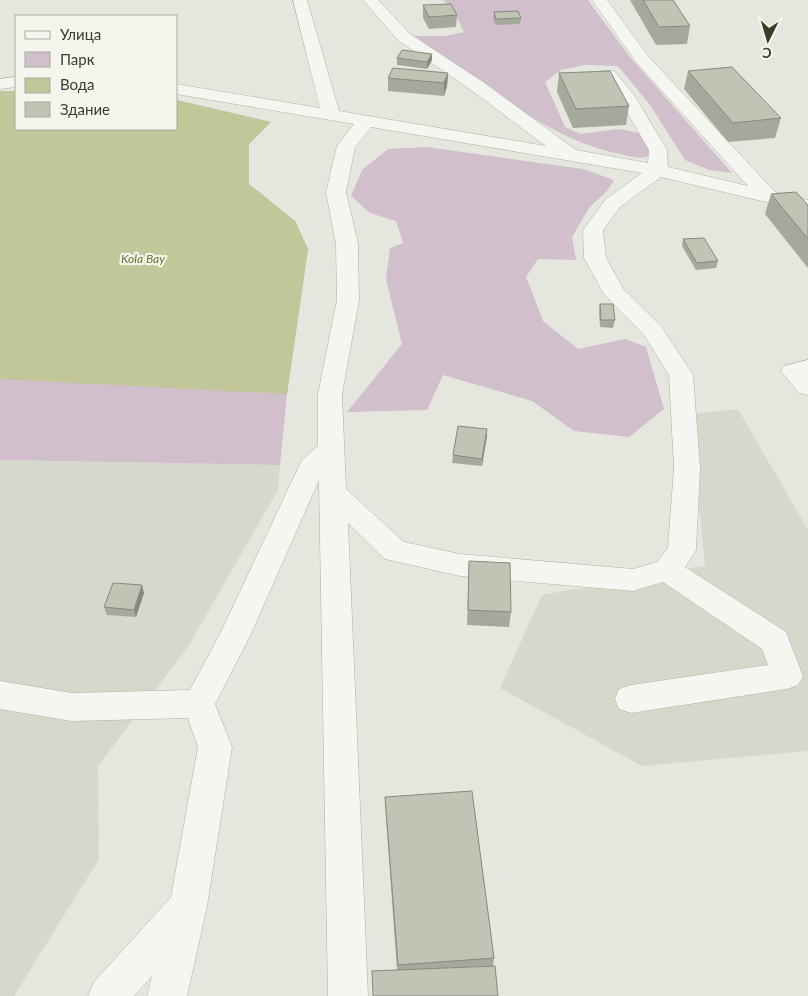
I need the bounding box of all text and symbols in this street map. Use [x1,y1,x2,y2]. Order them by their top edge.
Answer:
legend [15,15,178,130]
north arrow [743,15,793,65]
text: Улица [60,25,101,43]
text: С [761,45,772,62]
text: Парк [60,50,95,68]
text: Вода [60,75,95,93]
text: Здание [60,100,110,118]
water label: Kola Bay [121,251,165,266]

